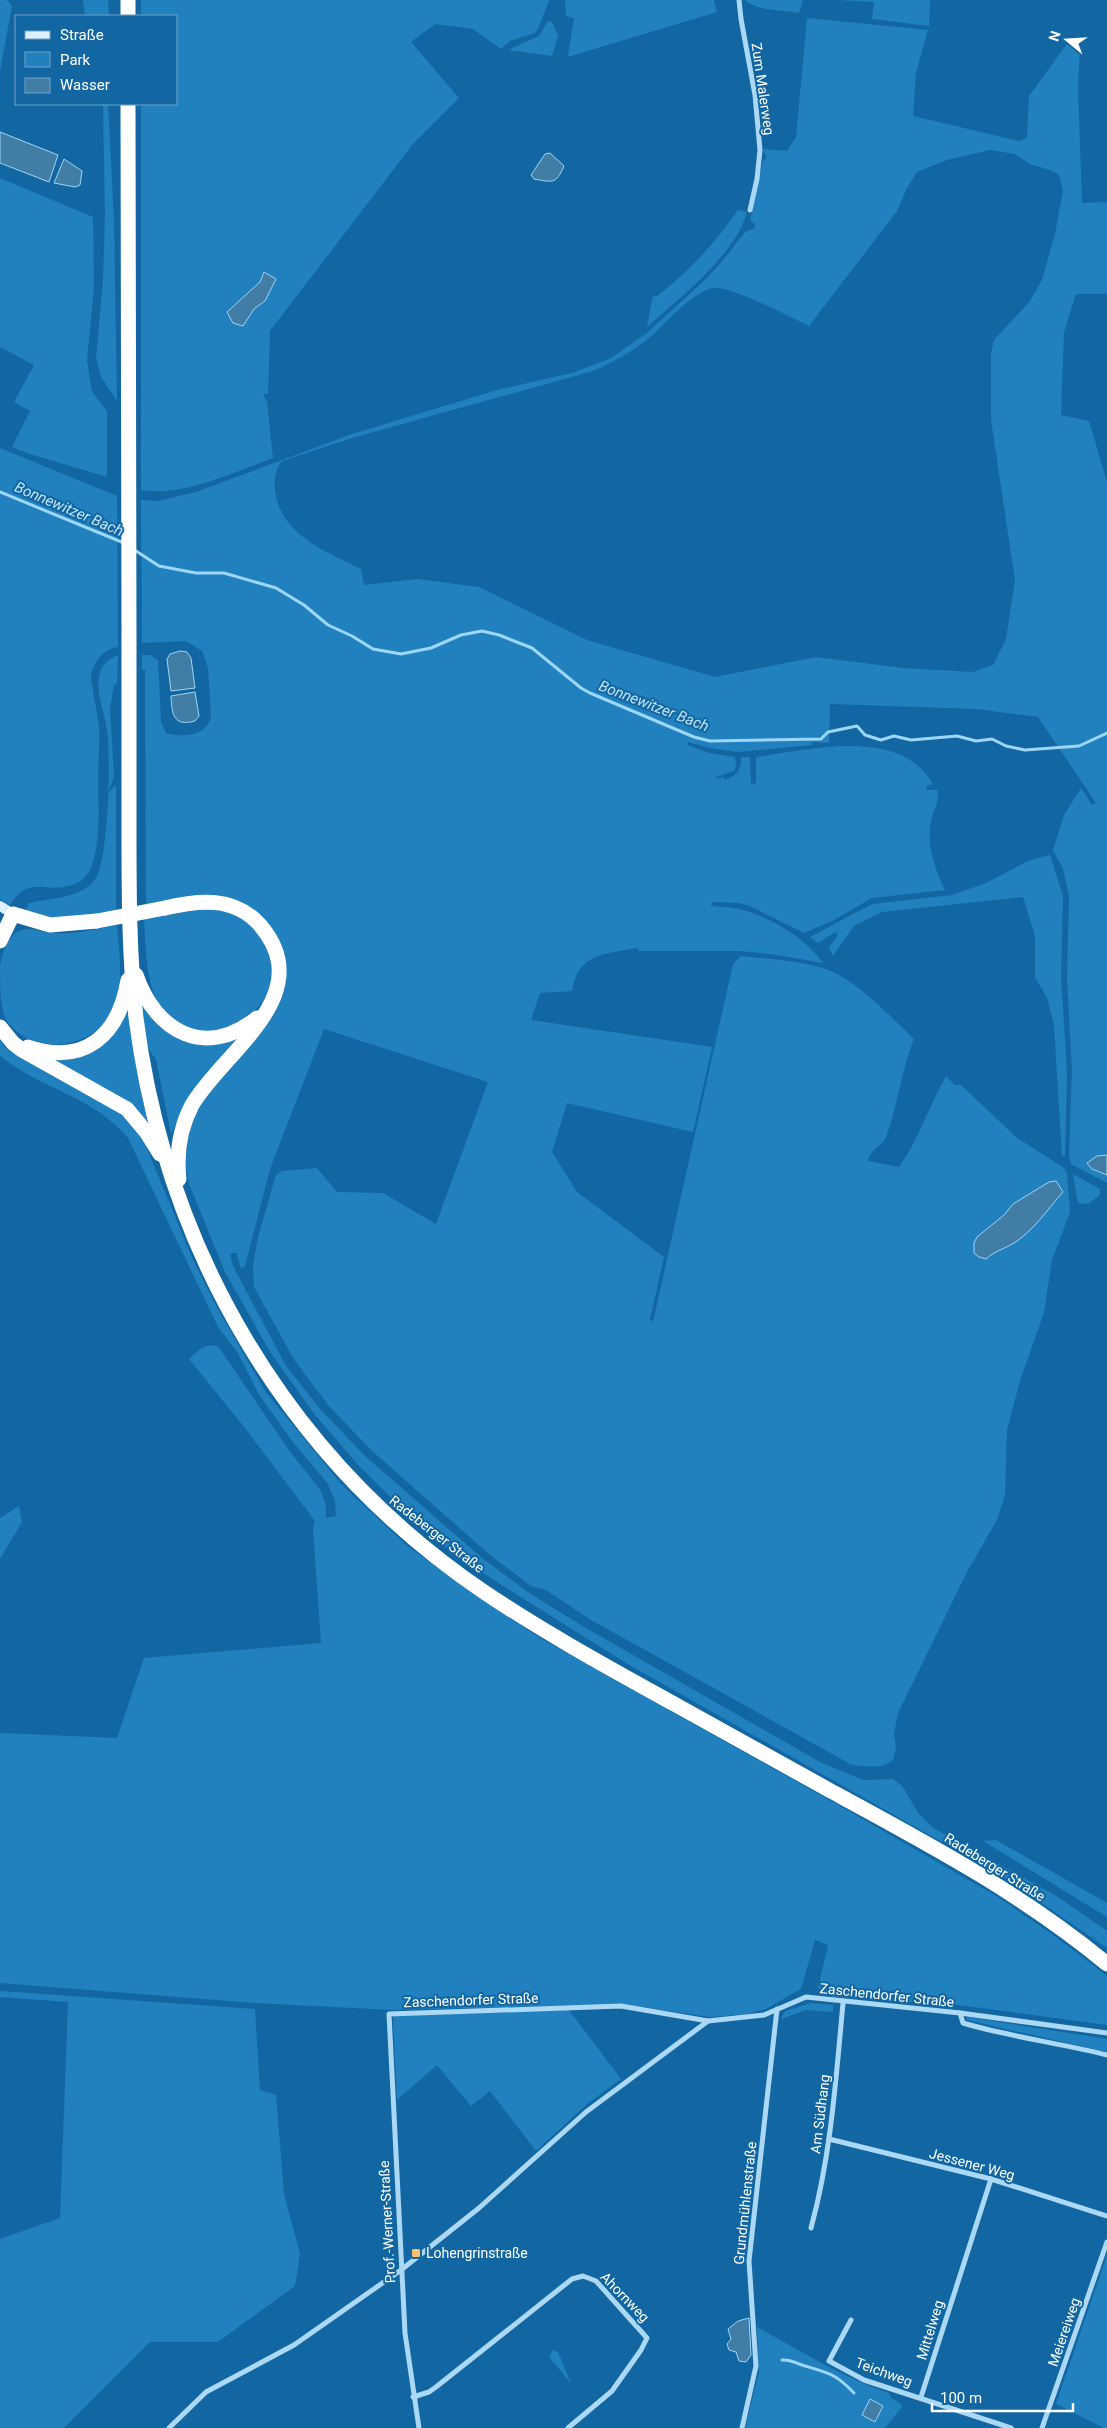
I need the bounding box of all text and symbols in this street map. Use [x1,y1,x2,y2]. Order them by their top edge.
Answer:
legend [15,15,178,105]
north arrow [1042,15,1092,65]
text: Straße [60,26,104,44]
text: N [1045,29,1064,43]
street label: Zum Malerweg [749,42,777,136]
text: Park [60,51,91,69]
text: Wasser [60,76,110,94]
water label: Bonnewitzer Bach [12,478,126,540]
water label: Bonnewitzer Bach [596,677,712,735]
street label: Radeberger Straße [386,1492,488,1576]
street label: Radeberger Straße [942,1830,1048,1904]
street label: Zaschendorfer Straße [819,1980,955,2010]
street label: Zaschendorfer Straße [403,1990,539,2010]
street label: Am Südhang [807,2073,833,2155]
street label: Grundmühlenstraße [731,2141,759,2265]
street label: Jessener Weg [927,2145,1017,2183]
street label: Prof.-Werner-Straße [376,2160,398,2284]
place label: Lohengrinstraße [426,2245,528,2261]
marker: Lohengrinstraße [410,2247,422,2259]
street label: Ahornweg [597,2269,653,2325]
street label: Meiereiweg [1045,2295,1083,2369]
street label: Mittelweg [913,2298,947,2362]
street label: Teichweg [853,2354,915,2390]
scale bar [932,2380,1073,2412]
text: 100 m [940,2389,982,2407]

